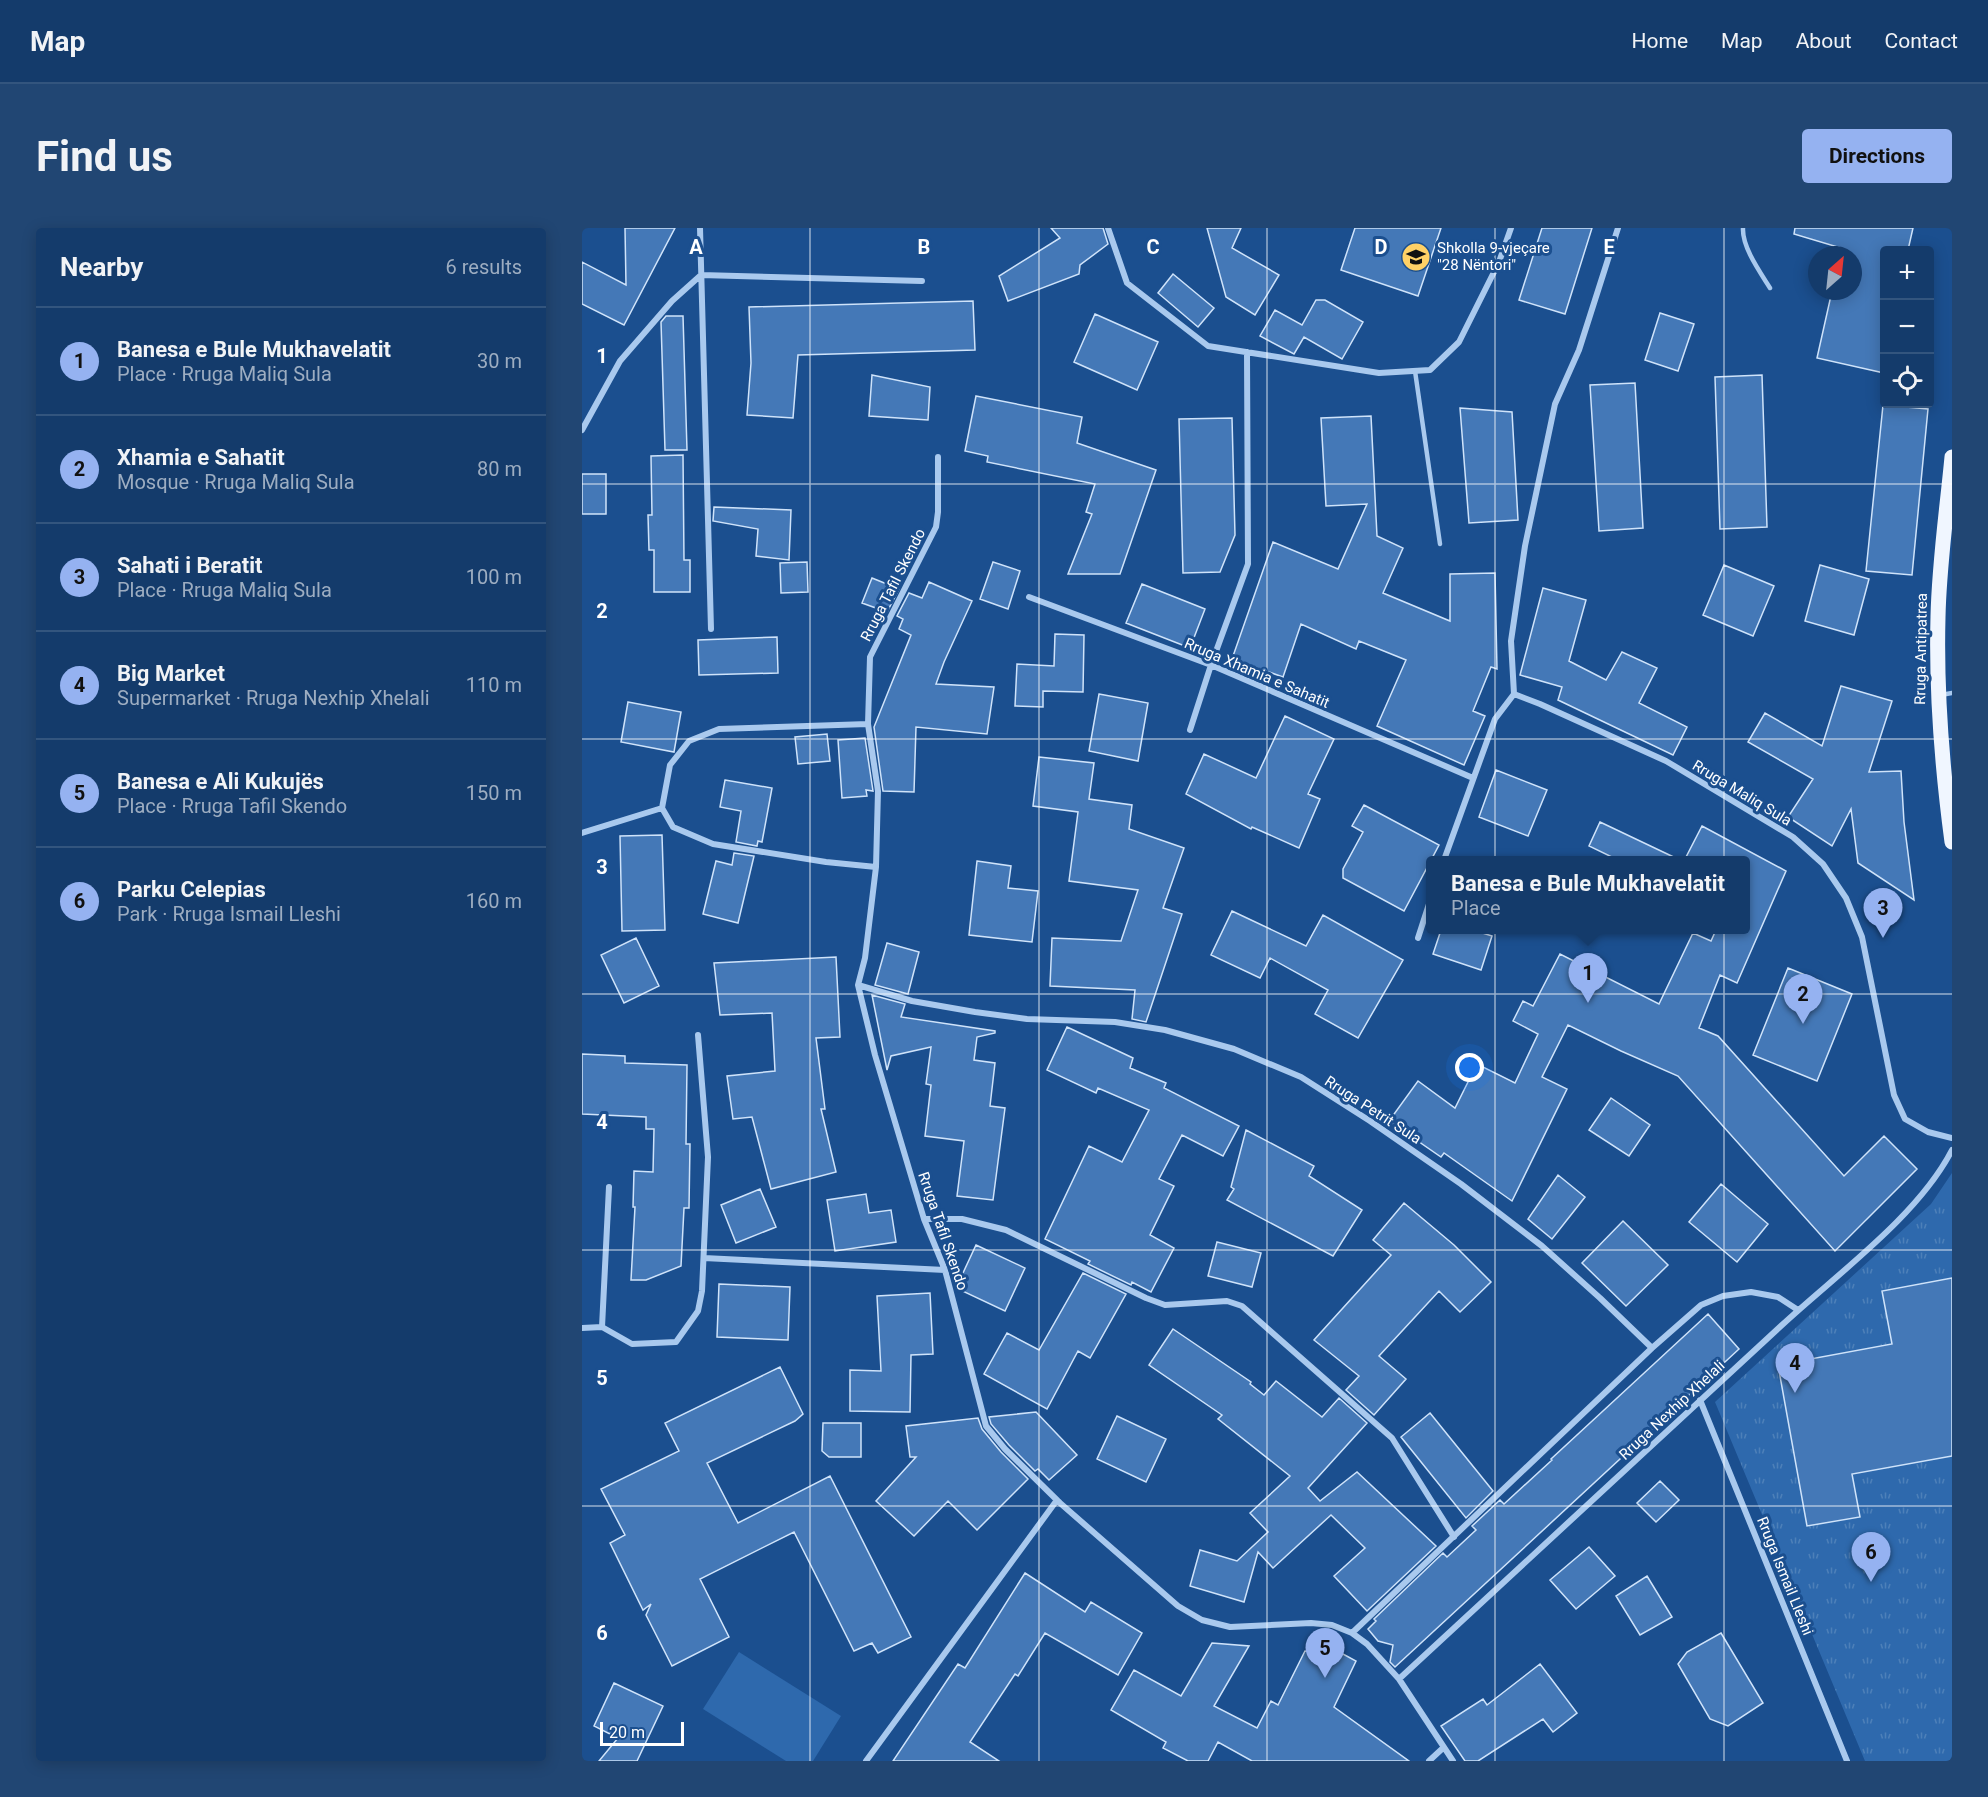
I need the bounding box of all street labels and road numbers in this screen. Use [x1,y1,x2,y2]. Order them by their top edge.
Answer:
street label: Rruga Tafil Skendo [857,526,929,644]
street label: Rruga Antipatrea [1911,593,1931,705]
street label: Rruga Xhamia e Sahatit [1182,634,1332,712]
street label: Rruga Maliq Sula [1689,756,1795,830]
street label: Rruga Petrit Sula [1321,1072,1425,1148]
street label: Rruga Tafil Skendo [914,1169,972,1293]
street label: Rruga Nexhip Xhelali [1615,1356,1729,1464]
street label: Rruga Ismail Lleshi [1753,1514,1817,1638]

